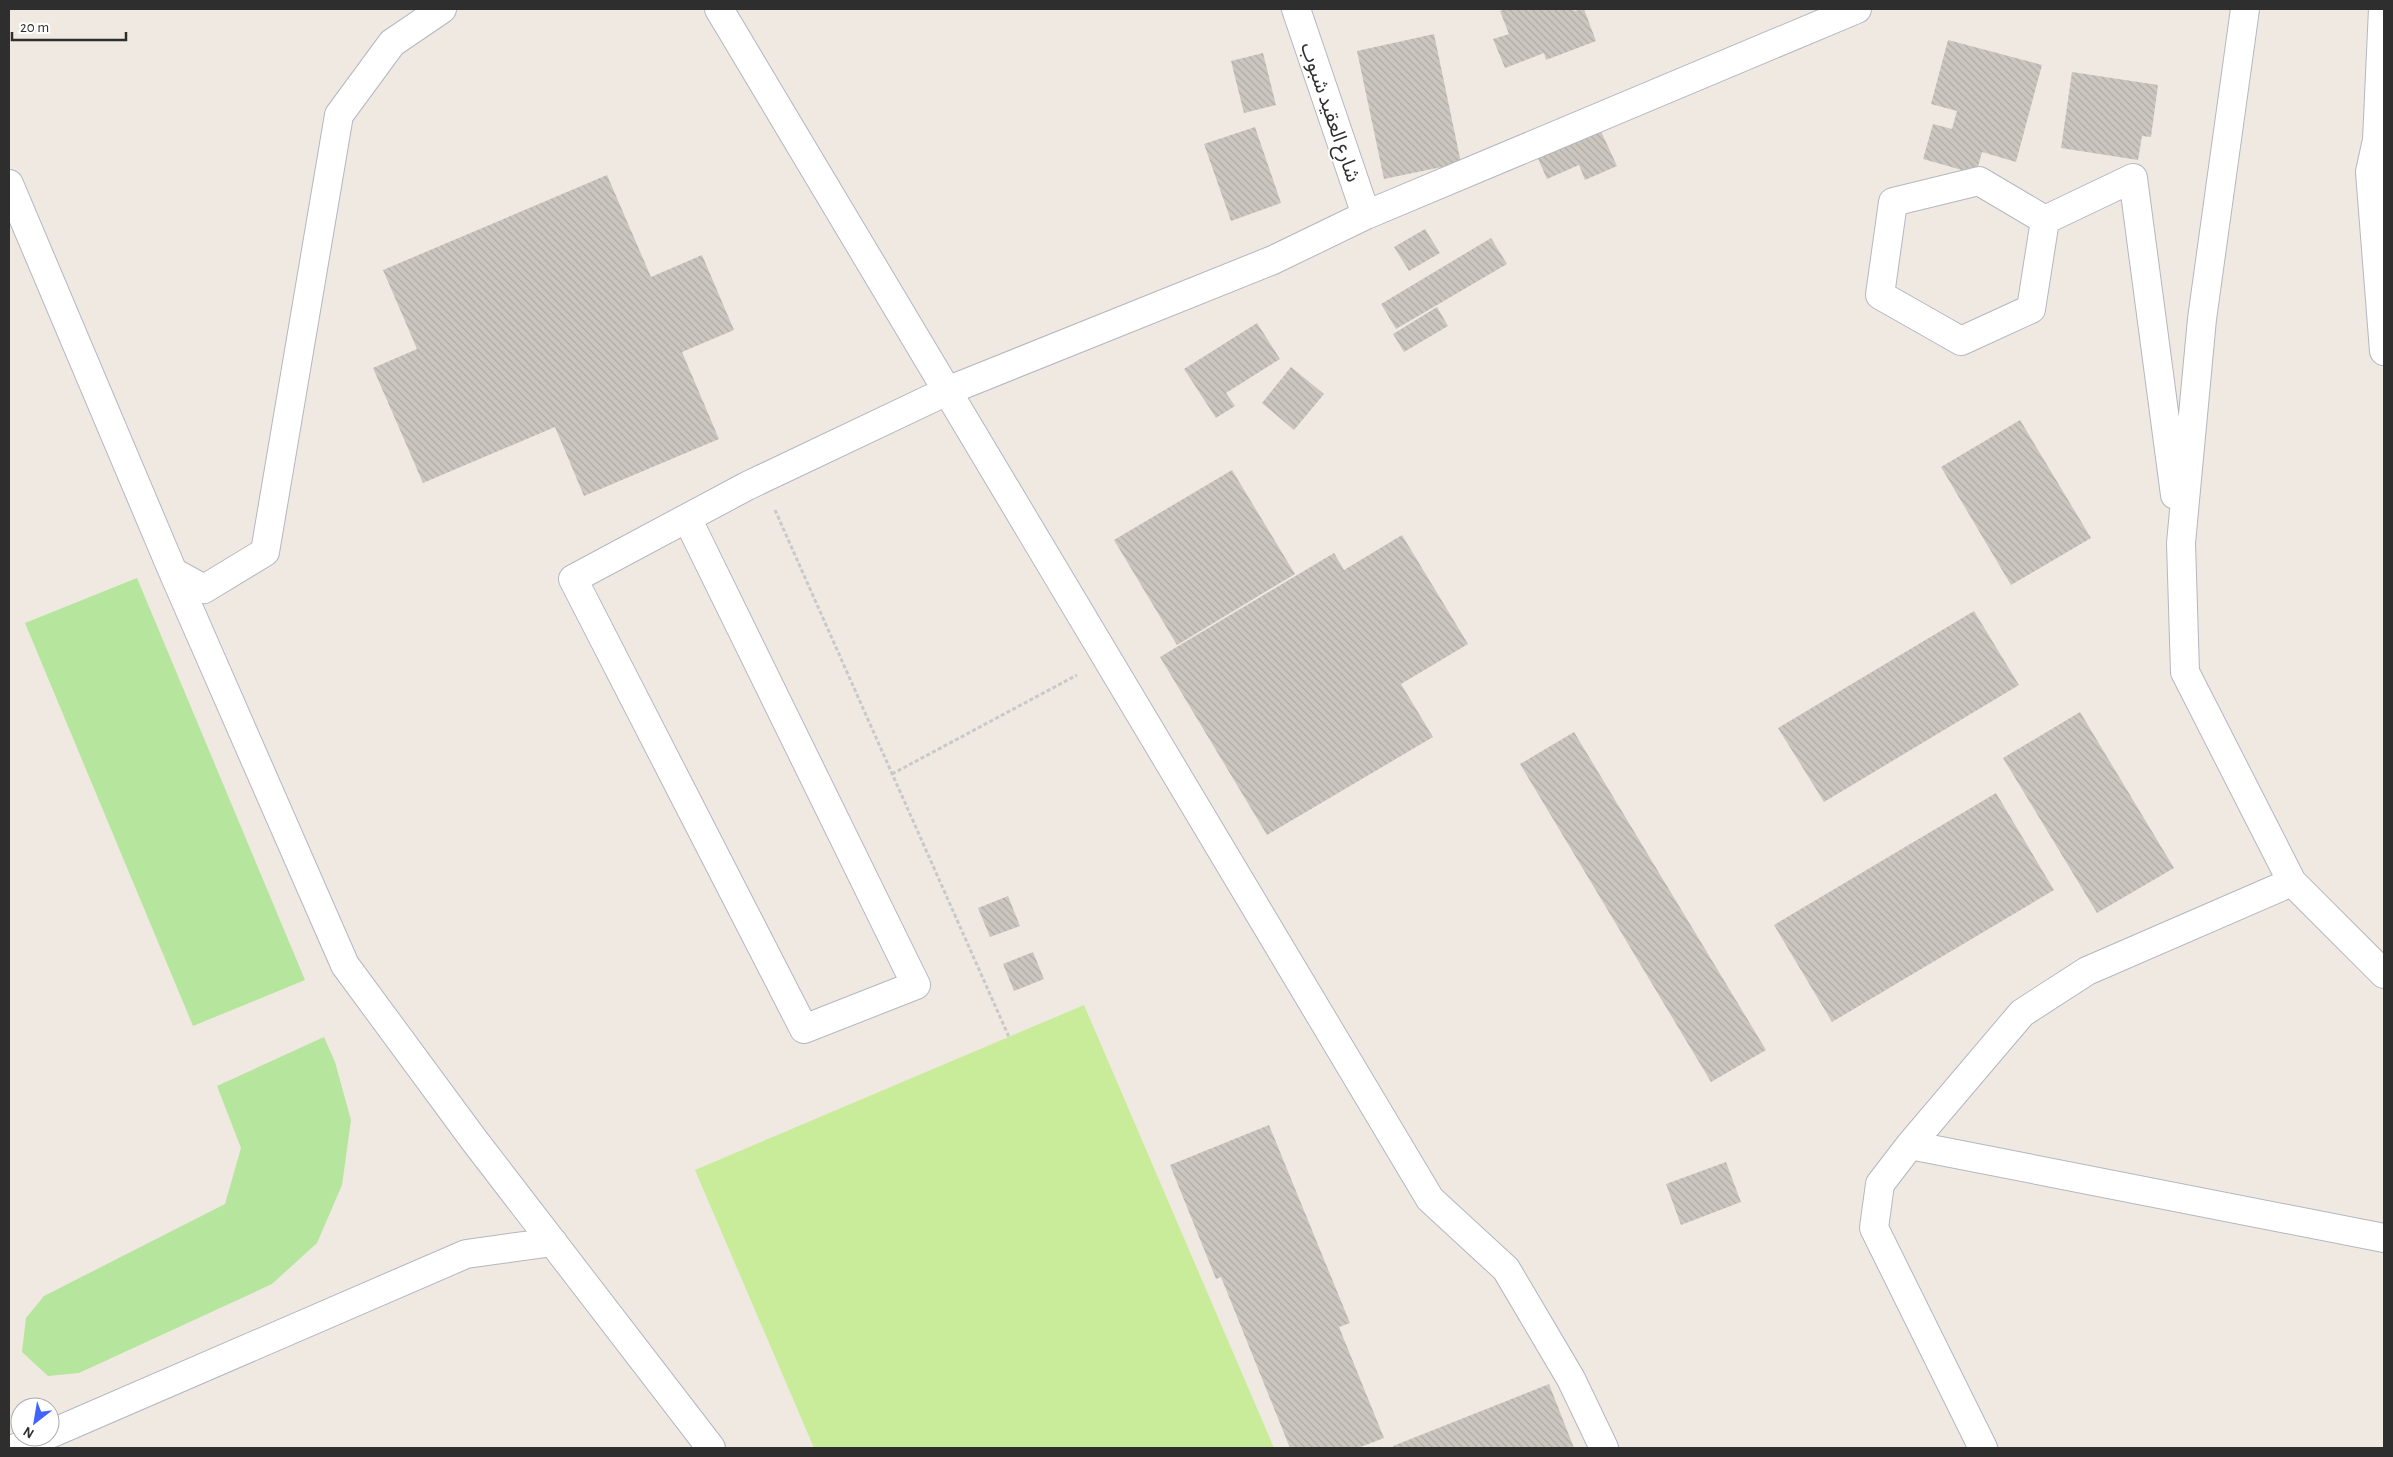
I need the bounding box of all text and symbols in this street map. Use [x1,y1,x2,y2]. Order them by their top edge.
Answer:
scale bar [12,10,126,42]
text: 20 m [20,20,49,35]
street label: شارع العقيد شبوب [1293,40,1363,186]
north arrow [10,1397,60,1447]
text: N [21,1424,37,1441]

